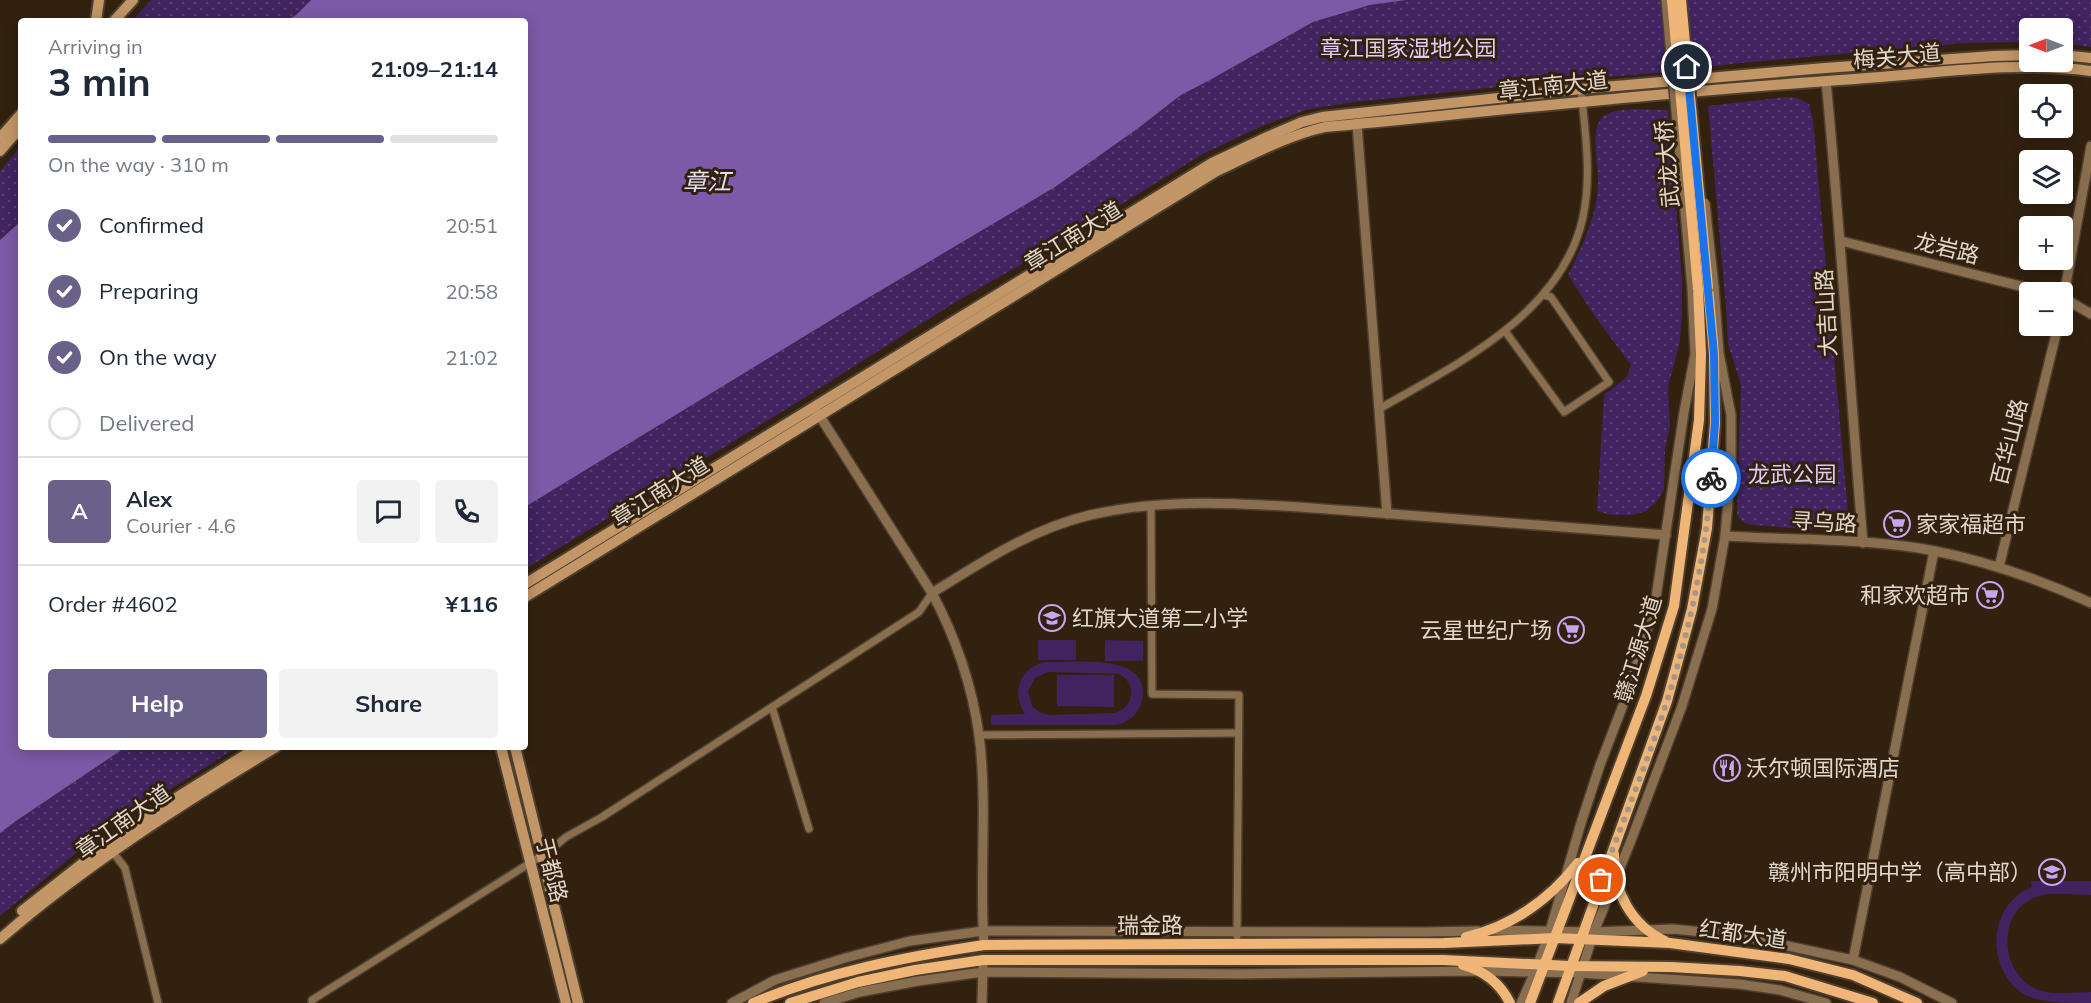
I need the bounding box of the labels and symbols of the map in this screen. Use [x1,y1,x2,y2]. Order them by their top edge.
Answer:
north arrow [2019,18,2073,72]
park label: 章江国家湿地公园 [1320,34,1496,62]
street label: 梅关大道 [1852,38,1942,74]
pin [1661,41,1712,92]
street label: 章江南大道 [1497,65,1609,105]
street label: 武龙大桥 [1649,119,1685,209]
water label: 章江 [683,166,734,196]
street label: 章江南大道 [1019,195,1127,277]
street label: 龙岩路 [1912,226,1982,270]
street label: 大吉山路 [1810,268,1842,358]
street label: 百华山路 [1985,396,2033,488]
courier [1681,448,1741,508]
street label: 章江南大道 [606,450,714,532]
park label: 龙武公园 [1748,460,1836,488]
street label: 寻乌路 [1790,506,1858,538]
supermarket icon: 家家福超市 [1882,509,1912,539]
place label: 家家福超市 [1916,510,2026,538]
supermarket icon: 和家欢超市 [1975,580,2005,610]
place label: 和家欢超市 [1860,581,1970,609]
street label: 赣江源大道 [1609,592,1667,706]
school or university icon: 红旗大道第二小学 [1037,603,1067,633]
place label: 红旗大道第二小学 [1072,604,1248,632]
supermarket icon: 云星世纪广场 [1556,615,1586,645]
place label: 云星世纪广场 [1420,616,1552,644]
restaurant icon: 沃尔顿国际酒店 [1712,753,1742,783]
place label: 沃尔顿国际酒店 [1746,754,1900,782]
street label: 章江南大道 [70,778,176,864]
street label: 于都路 [530,835,574,905]
pin [1575,854,1626,905]
school or university icon: 赣州市阳明中学（高中部） [2037,857,2067,887]
place label: 赣州市阳明中学（高中部） [1768,858,2032,886]
street label: 瑞金路 [1117,911,1183,939]
street label: 红都大道 [1697,914,1789,954]

